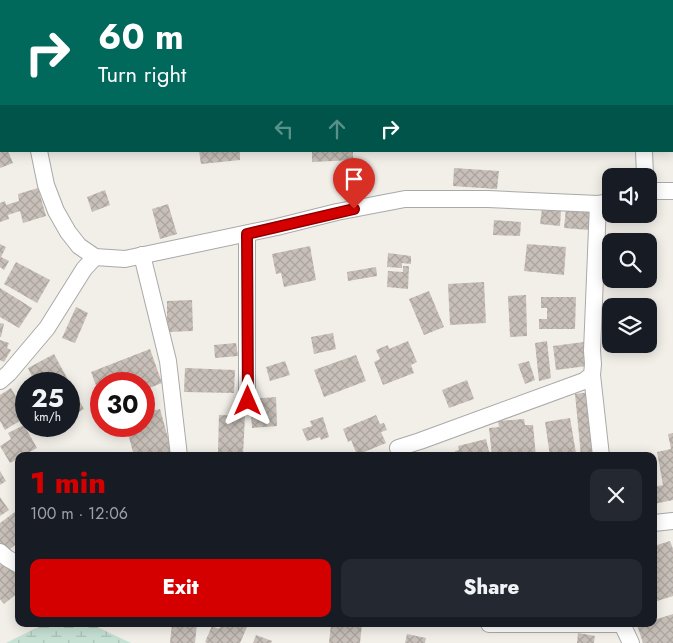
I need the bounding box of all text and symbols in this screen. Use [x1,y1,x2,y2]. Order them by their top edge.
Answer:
text: 60 m [98,12,184,62]
icon: right [15,20,80,85]
text: Turn right [98,58,186,90]
icon: left [270,115,298,143]
icon: ahead [323,115,351,143]
icon: right [376,115,404,143]
pin [333,158,375,209]
icon: arrive [340,165,368,193]
map controls [602,168,657,353]
button: sound [602,168,657,223]
button: search [602,233,657,288]
button: layers [602,298,657,353]
speed limit sign: 30 [90,372,155,437]
position arrow [221,374,273,426]
text: 25 [31,380,64,416]
text: km/h [34,408,61,426]
text: 1 min [30,461,106,504]
button: close [590,469,642,521]
text: 100 m · 12:06 [30,502,128,525]
button: Exit [30,559,331,617]
button: Share [341,559,642,617]

